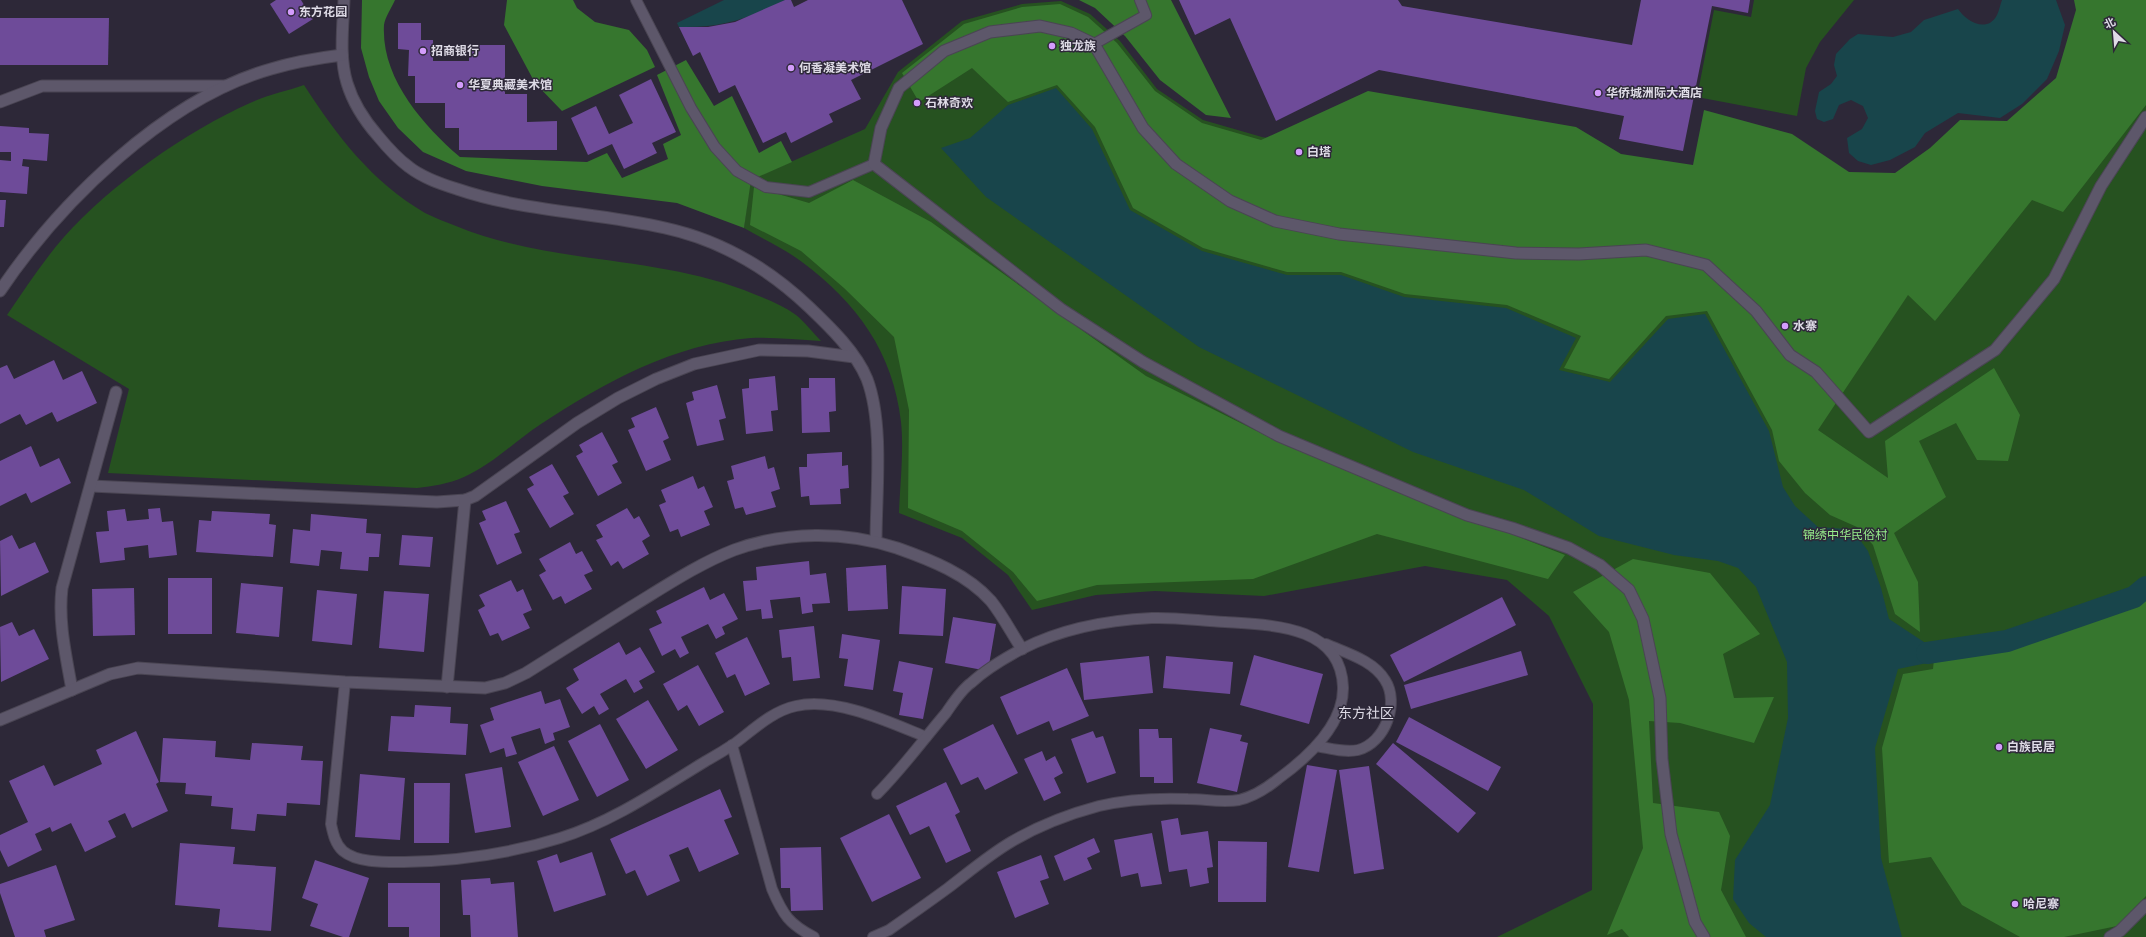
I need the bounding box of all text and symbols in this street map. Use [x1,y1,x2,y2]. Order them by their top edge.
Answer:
place label: 东方花园 [299,5,347,19]
marker: 东方花园 [286,7,296,17]
north arrow [2094,12,2134,52]
text: 北 [2102,15,2118,32]
place label: 独龙族 [1060,39,1096,53]
marker: 独龙族 [1047,41,1057,51]
place label: 招商银行 [431,44,479,58]
marker: 招商银行 [418,46,428,56]
place label: 何香凝美术馆 [799,61,871,75]
marker: 何香凝美术馆 [786,63,796,73]
place label: 华夏典藏美术馆 [468,78,552,92]
marker: 华夏典藏美术馆 [455,80,465,90]
place label: 华侨城洲际大酒店 [1606,86,1702,100]
marker: 华侨城洲际大酒店 [1593,88,1603,98]
place label: 石林奇欢 [925,96,973,110]
marker: 石林奇欢 [912,98,922,108]
place label: 白塔 [1307,145,1331,159]
marker: 白塔 [1294,147,1304,157]
place label: 水寨 [1793,319,1817,333]
marker: 水寨 [1780,321,1790,331]
park label: 锦绣中华民俗村 [1803,528,1888,542]
district label: 东方社区 [1338,705,1394,721]
place label: 白族民居 [2007,740,2055,754]
marker: 白族民居 [1994,742,2004,752]
place label: 哈尼寨 [2023,897,2059,911]
marker: 哈尼寨 [2010,899,2020,909]

